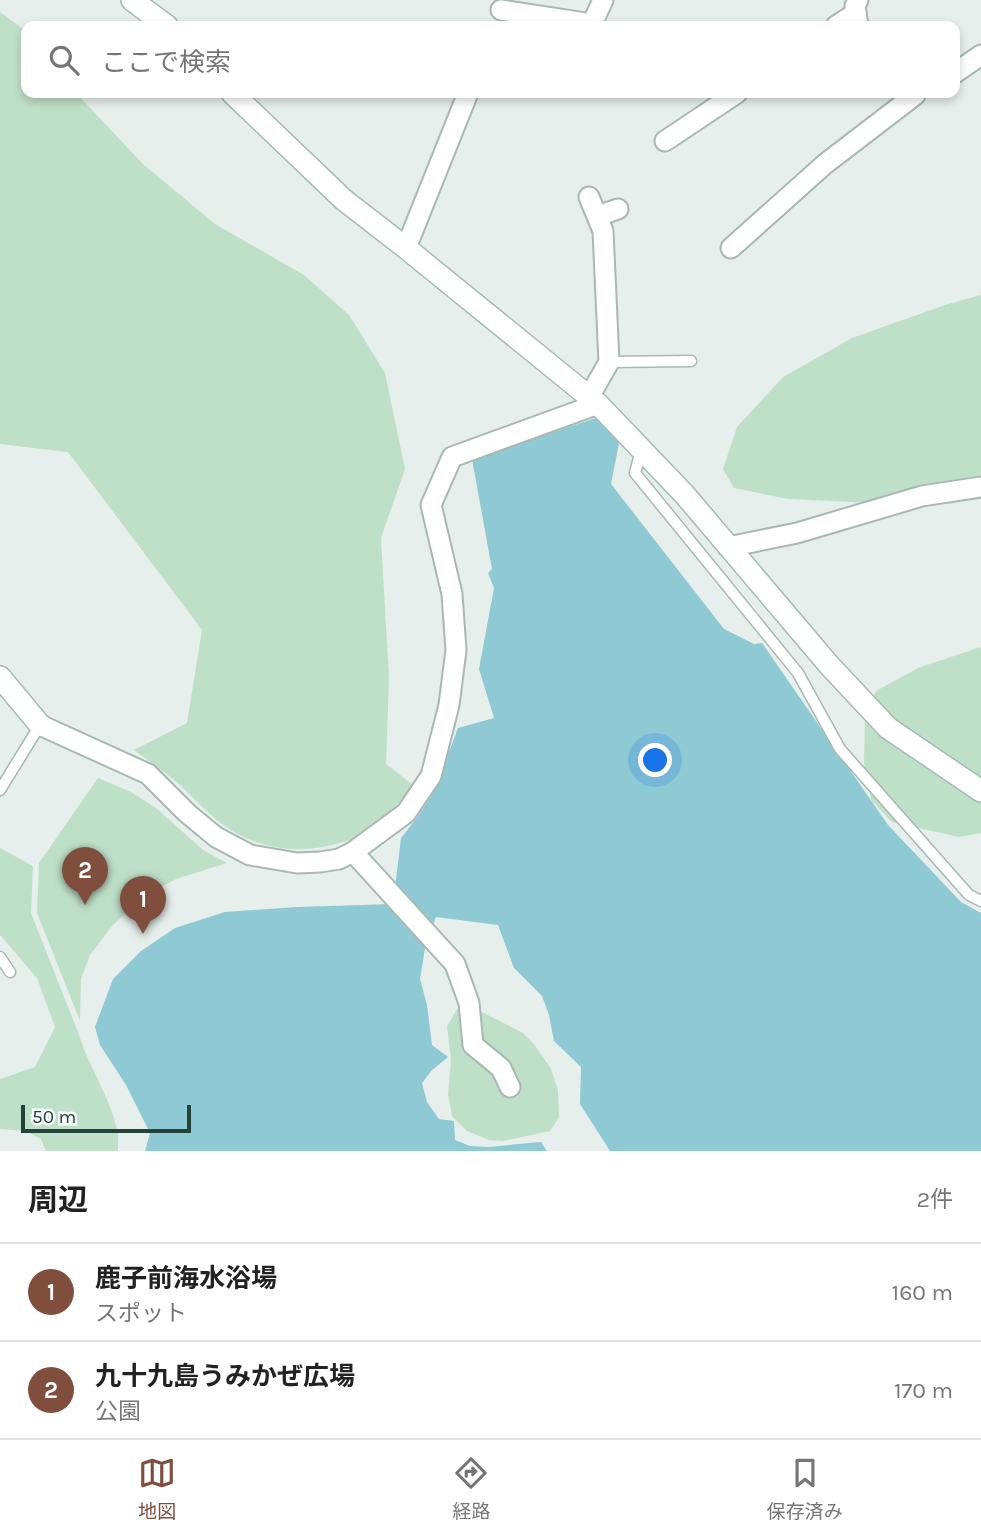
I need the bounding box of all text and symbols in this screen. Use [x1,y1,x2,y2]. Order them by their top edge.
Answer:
search box [21,21,960,98]
icon: search [45,41,83,79]
text: ここで検索 [101,47,231,78]
your location [638,743,672,777]
pin: 2 [62,847,108,905]
pin: 1 [120,876,166,934]
scale bar [21,1102,191,1134]
text: 50 m [32,1106,76,1128]
text: 周辺 [28,1182,88,1218]
text: 2件 [917,1186,953,1213]
text: 鹿子前海水浴場 [95,1263,277,1294]
text: 1 [47,1279,55,1306]
text: 160 m [892,1279,953,1306]
text: スポット [95,1300,187,1327]
text: 九十九島うみかぜ広場 [95,1361,355,1392]
text: 2 [44,1377,58,1404]
text: 170 m [894,1377,953,1404]
text: 公園 [95,1398,141,1425]
tab: 地図 [138,1454,176,1523]
tab: 経路 [452,1454,491,1523]
tab: 保存済み [767,1454,843,1523]

